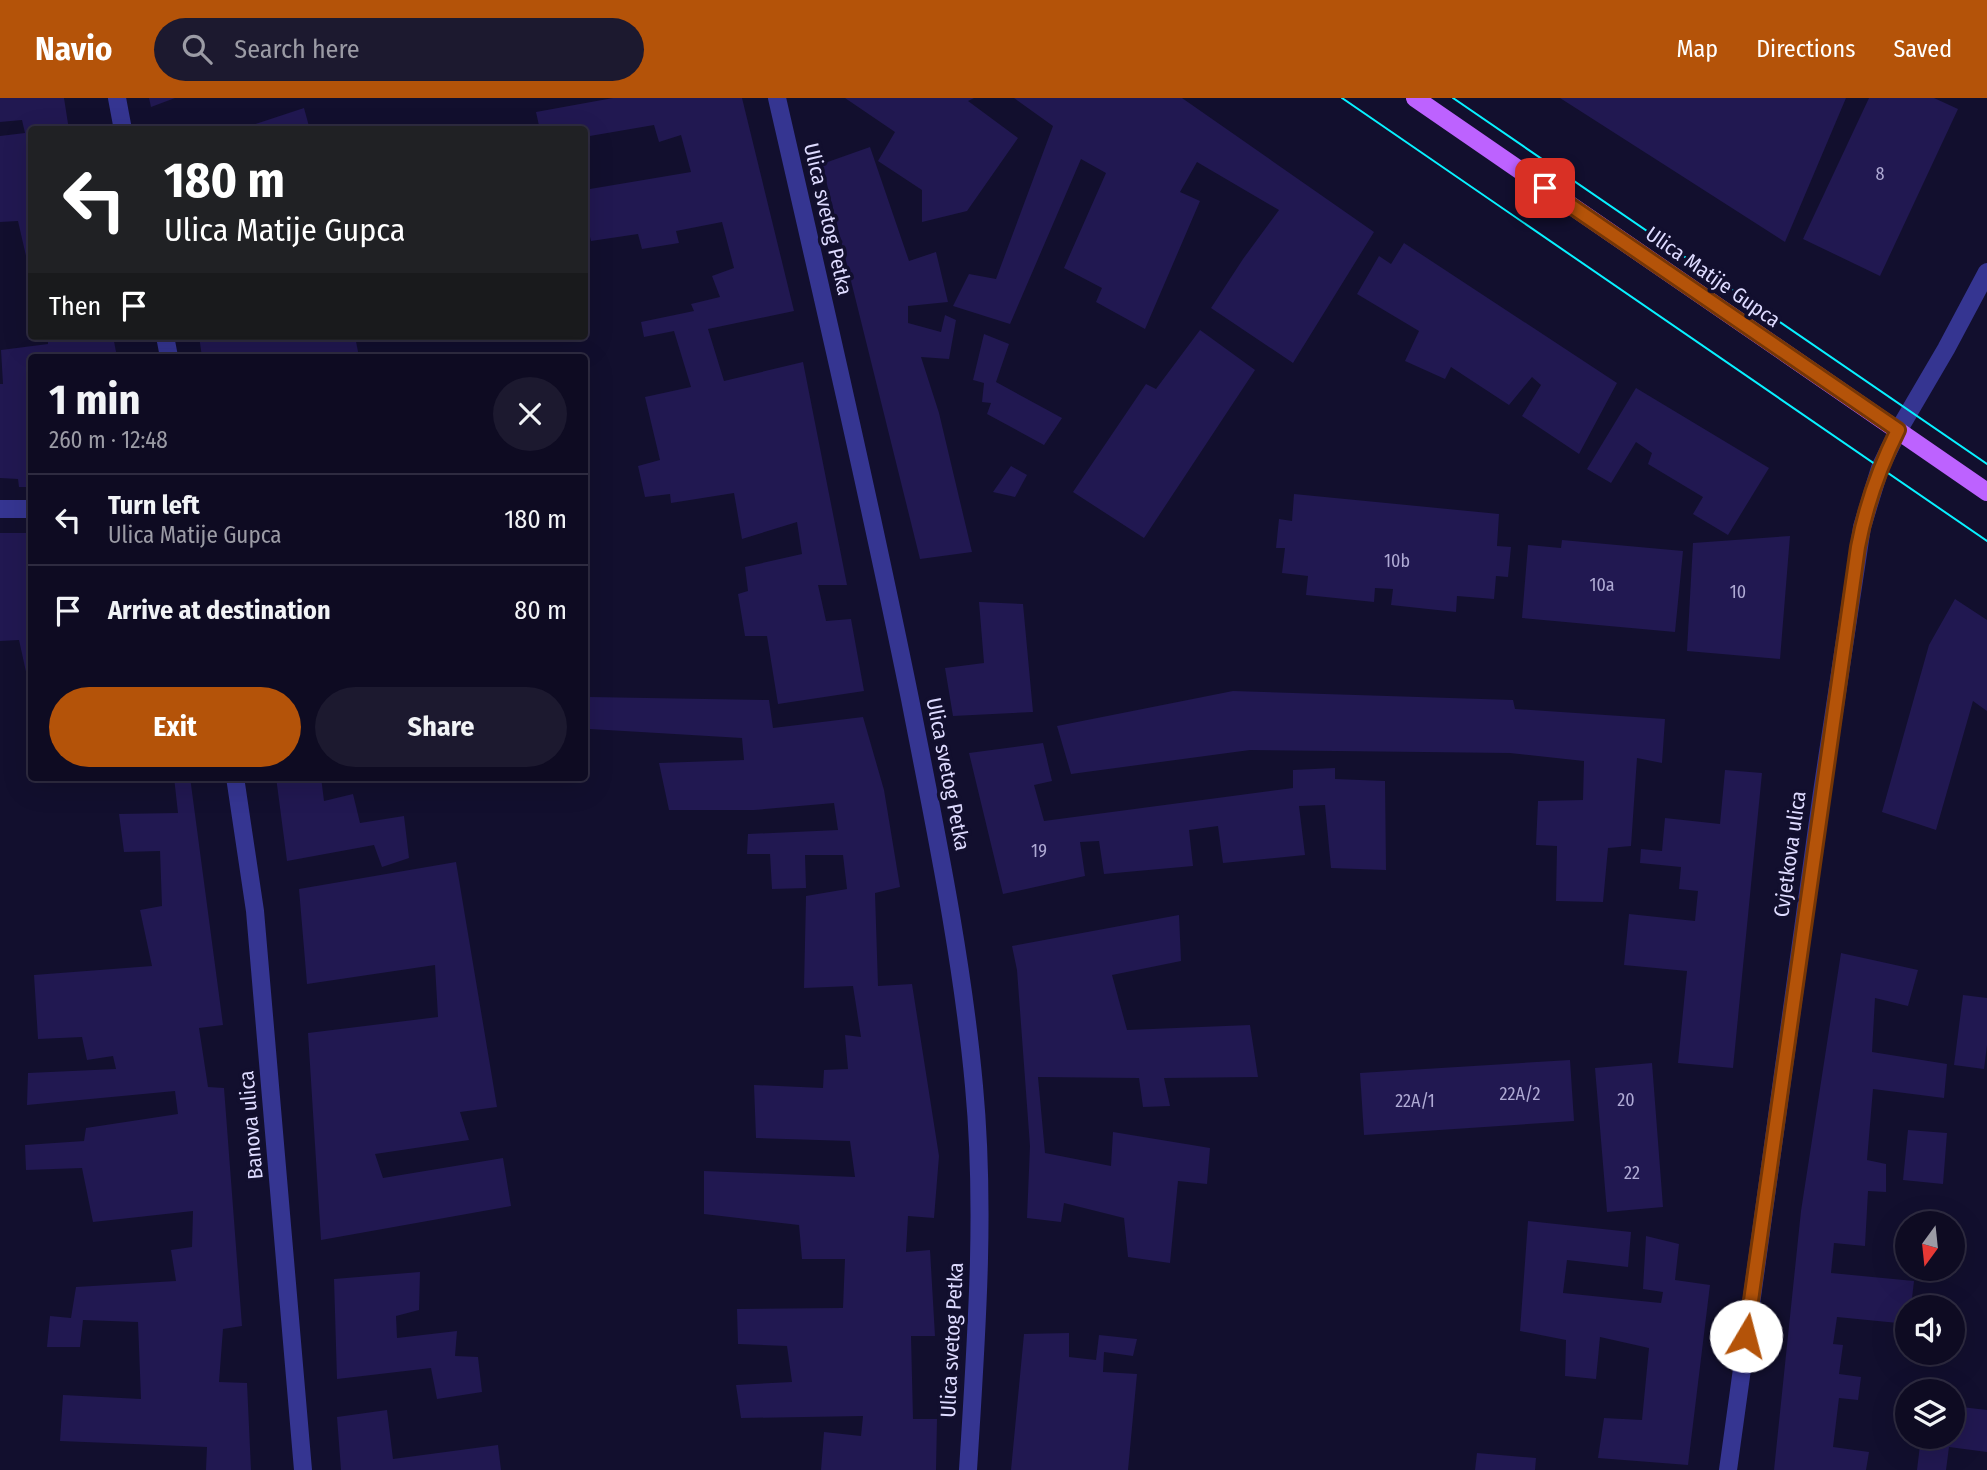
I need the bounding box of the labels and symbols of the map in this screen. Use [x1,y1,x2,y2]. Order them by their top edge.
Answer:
street label: Ulica svetog Petka [798,140,858,298]
pin [1515,158,1575,218]
house number: 8 [1876,163,1885,185]
street label: Ulica Matije Gupca [1641,221,1785,333]
house number: 10b [1384,550,1410,572]
house number: 10a [1589,574,1615,596]
house number: 10 [1730,581,1746,603]
street label: Ulica svetog Petka [920,695,976,853]
street label: Cvjetkova ulica [1768,789,1812,919]
house number: 19 [1031,840,1047,862]
street label: Banova ulica [233,1070,269,1180]
house number: 22A/2 [1500,1083,1541,1105]
house number: 20 [1617,1089,1635,1111]
house number: 22A/1 [1395,1090,1435,1112]
house number: 22 [1624,1162,1640,1184]
north arrow [1895,1211,1965,1281]
street label: Ulica svetog Petka [935,1262,969,1418]
position arrow [1709,1299,1783,1373]

